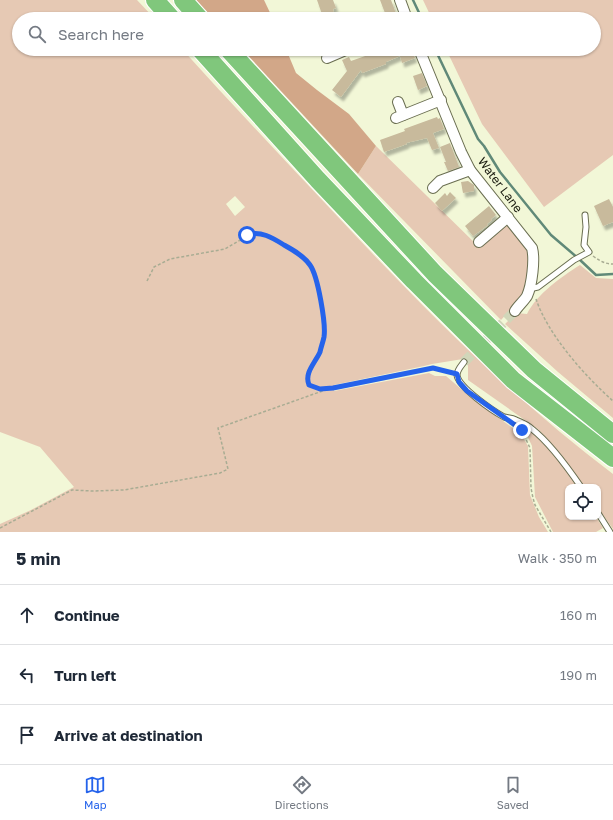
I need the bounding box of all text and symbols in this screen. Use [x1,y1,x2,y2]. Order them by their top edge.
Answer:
search box [12,12,601,56]
icon: search [26,23,48,45]
text: Search here [58,25,144,43]
street label: Water Lane [475,154,526,215]
route start [238,226,256,244]
route end [513,421,531,439]
map controls [565,484,601,520]
button: locate [565,484,601,520]
text: 5 min [16,548,60,569]
text: Walk · 350 m [518,550,597,566]
icon: ahead [16,604,38,626]
text: Continue [54,606,120,624]
text: 160 m [560,607,597,623]
icon: left [16,664,38,686]
text: Turn left [54,666,116,684]
text: 190 m [560,667,597,683]
icon: arrive [16,724,38,746]
text: Arrive at destination [54,726,203,744]
tab: Map [84,774,107,811]
tab: Directions [275,774,329,811]
tab: Saved [497,774,529,811]

